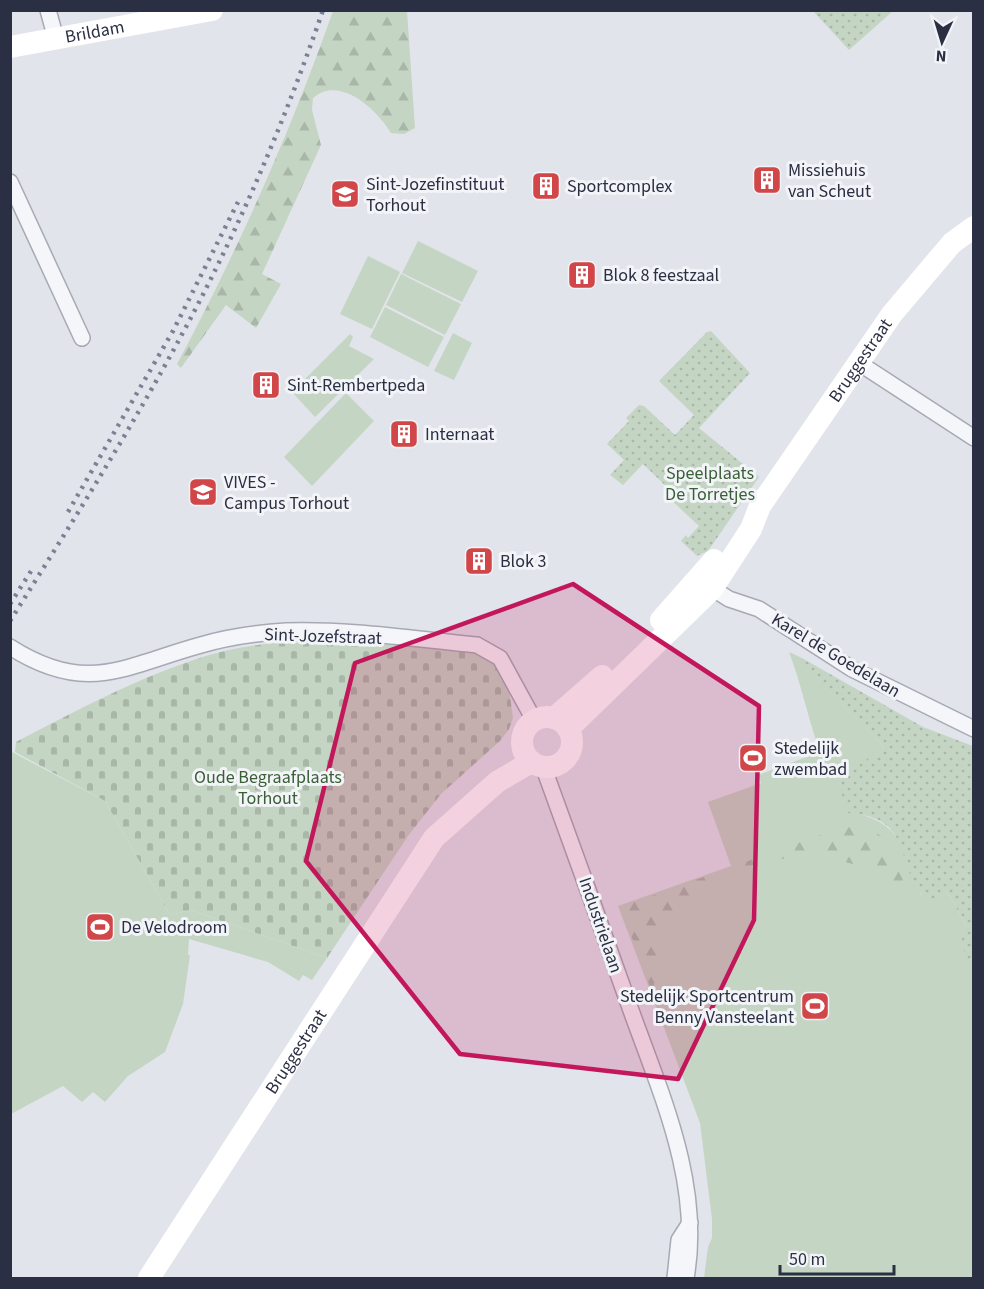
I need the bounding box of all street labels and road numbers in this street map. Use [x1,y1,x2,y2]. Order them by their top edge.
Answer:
street label: Brildam [63,14,126,50]
street label: Bruggestraat [823,314,898,407]
street label: Karel de Goedelaan [767,607,905,704]
street label: Sint-Jozefstraat [264,622,382,651]
street label: Industrielaan [572,874,629,976]
street label: Bruggestraat [259,1004,333,1099]

